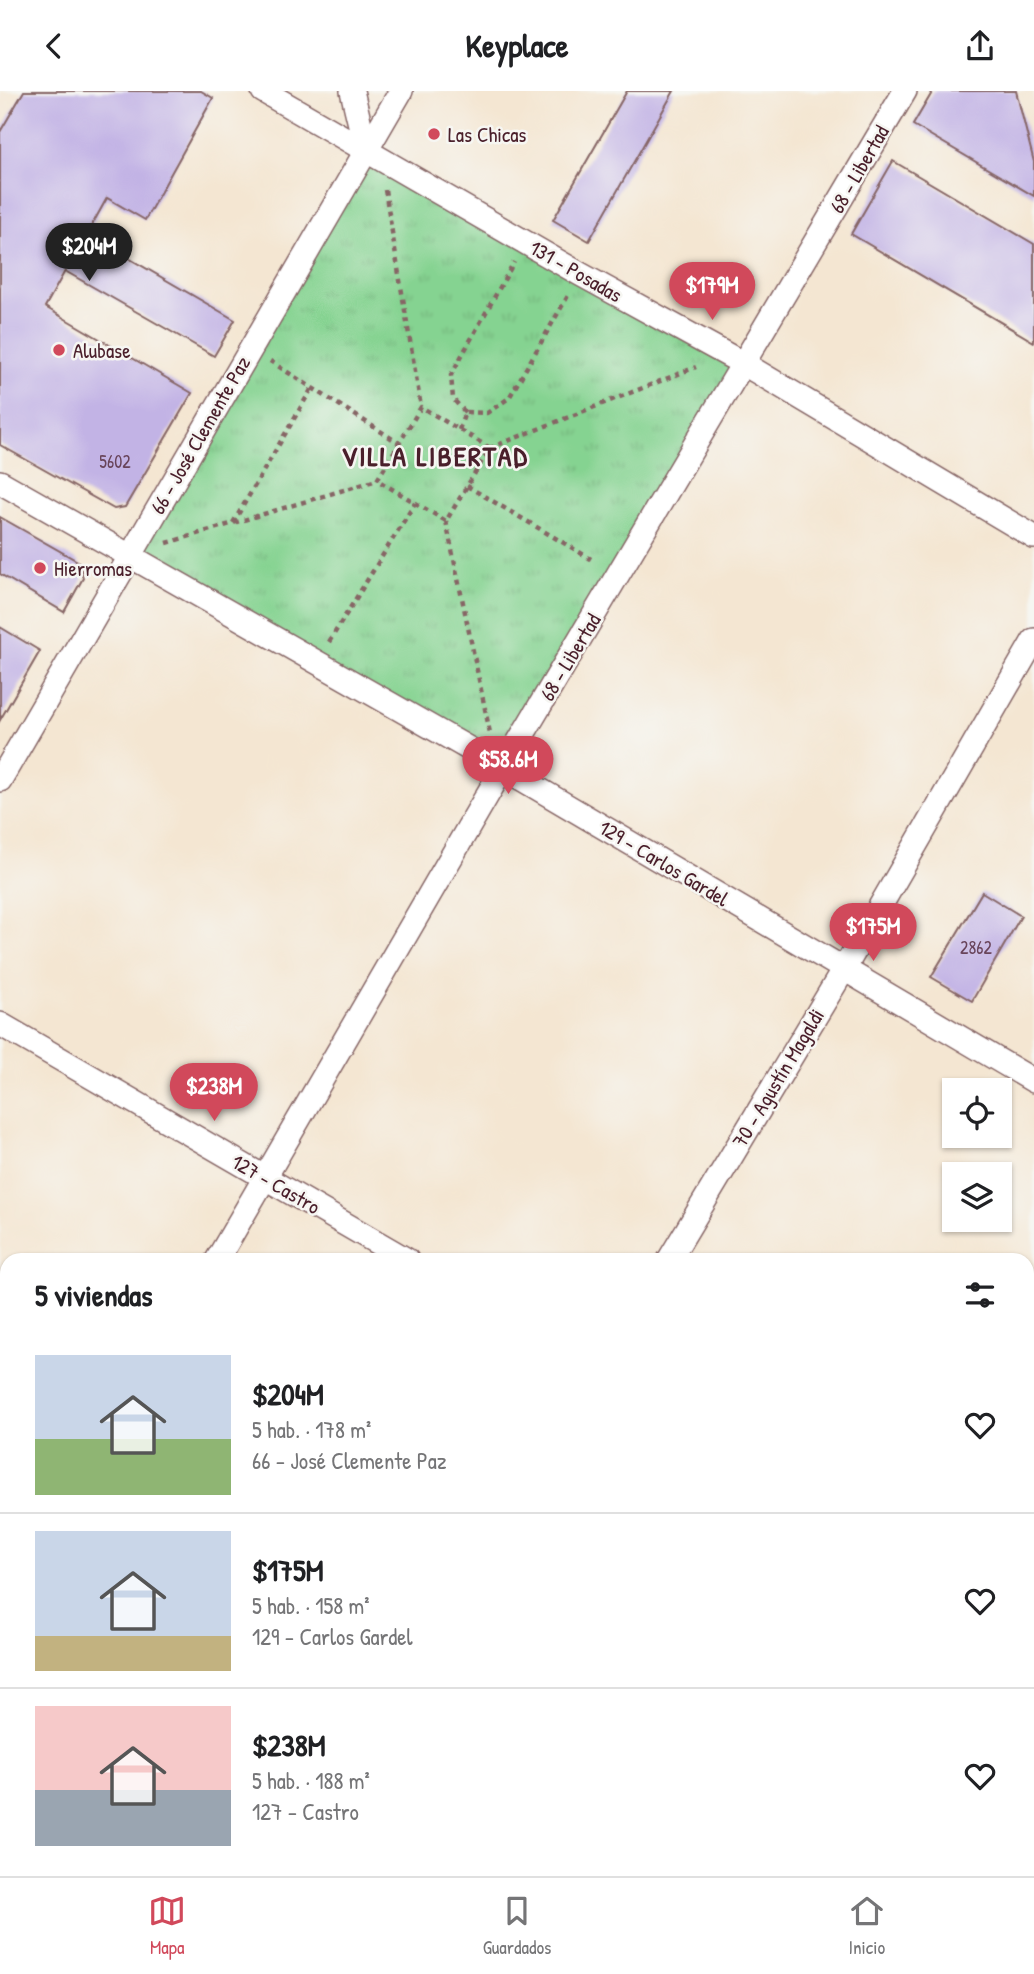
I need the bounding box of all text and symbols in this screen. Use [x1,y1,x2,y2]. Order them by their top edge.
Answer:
text: Keyplace [466,24,568,67]
icon: back [35,27,73,65]
icon: share [961,27,999,65]
place label: Las Chicas [448,120,526,149]
street label: 68 - Libertad [822,120,896,218]
marker: Las Chicas [426,126,442,142]
pin: $204M [40,223,138,283]
text: $204M [61,230,117,261]
street label: 131 - Posadas [525,233,627,309]
pin: $179M [663,263,761,322]
text: $179M [685,269,739,300]
place label: Alubase [73,336,131,365]
marker: Alubase [51,342,67,358]
street label: 66 - José Clemente Paz [143,351,257,519]
district label: VILLA LIBERTAD [341,437,529,475]
house number: 5602 [99,449,131,474]
place label: Hierromas [54,554,132,583]
marker: Hierromas [32,560,48,576]
street label: 68 - Libertad [533,608,607,706]
pin: $58.6M [451,737,565,796]
text: $58.6M [478,743,538,774]
street label: 129 - Carlos Gardel [594,813,735,913]
pin: $175M [824,903,922,963]
text: $175M [846,910,900,941]
house number: 2862 [960,935,992,960]
street label: 70 - Agustín Magaldi [725,1003,831,1153]
pin: $238M [165,1063,263,1123]
text: $238M [186,1070,242,1101]
map controls [942,1078,1012,1232]
button: locate [942,1078,1012,1148]
street label: 127 - Castro [226,1147,326,1221]
button: layers [942,1162,1012,1232]
text: 5 viviendas [35,1275,153,1315]
icon: filters [961,1276,999,1314]
text: $204M [252,1374,324,1414]
icon: home [91,1383,175,1467]
icon: heart [961,1406,999,1444]
text: 5 hab. · 178 m² [252,1414,371,1445]
text: 66 - José Clemente Paz [252,1445,447,1476]
text: $175M [252,1550,324,1590]
icon: home [91,1559,175,1643]
icon: heart [961,1582,999,1620]
text: 5 hab. · 158 m² [252,1590,370,1621]
text: 129 - Carlos Gardel [252,1621,413,1652]
text: $238M [252,1725,326,1765]
icon: home [91,1734,175,1818]
icon: heart [961,1757,999,1795]
text: 5 hab. · 188 m² [252,1765,370,1796]
text: 127 - Castro [252,1796,359,1827]
tab: Mapa [148,1892,186,1960]
tab: Guardados [483,1892,551,1960]
tab: Inicio [848,1892,886,1960]

